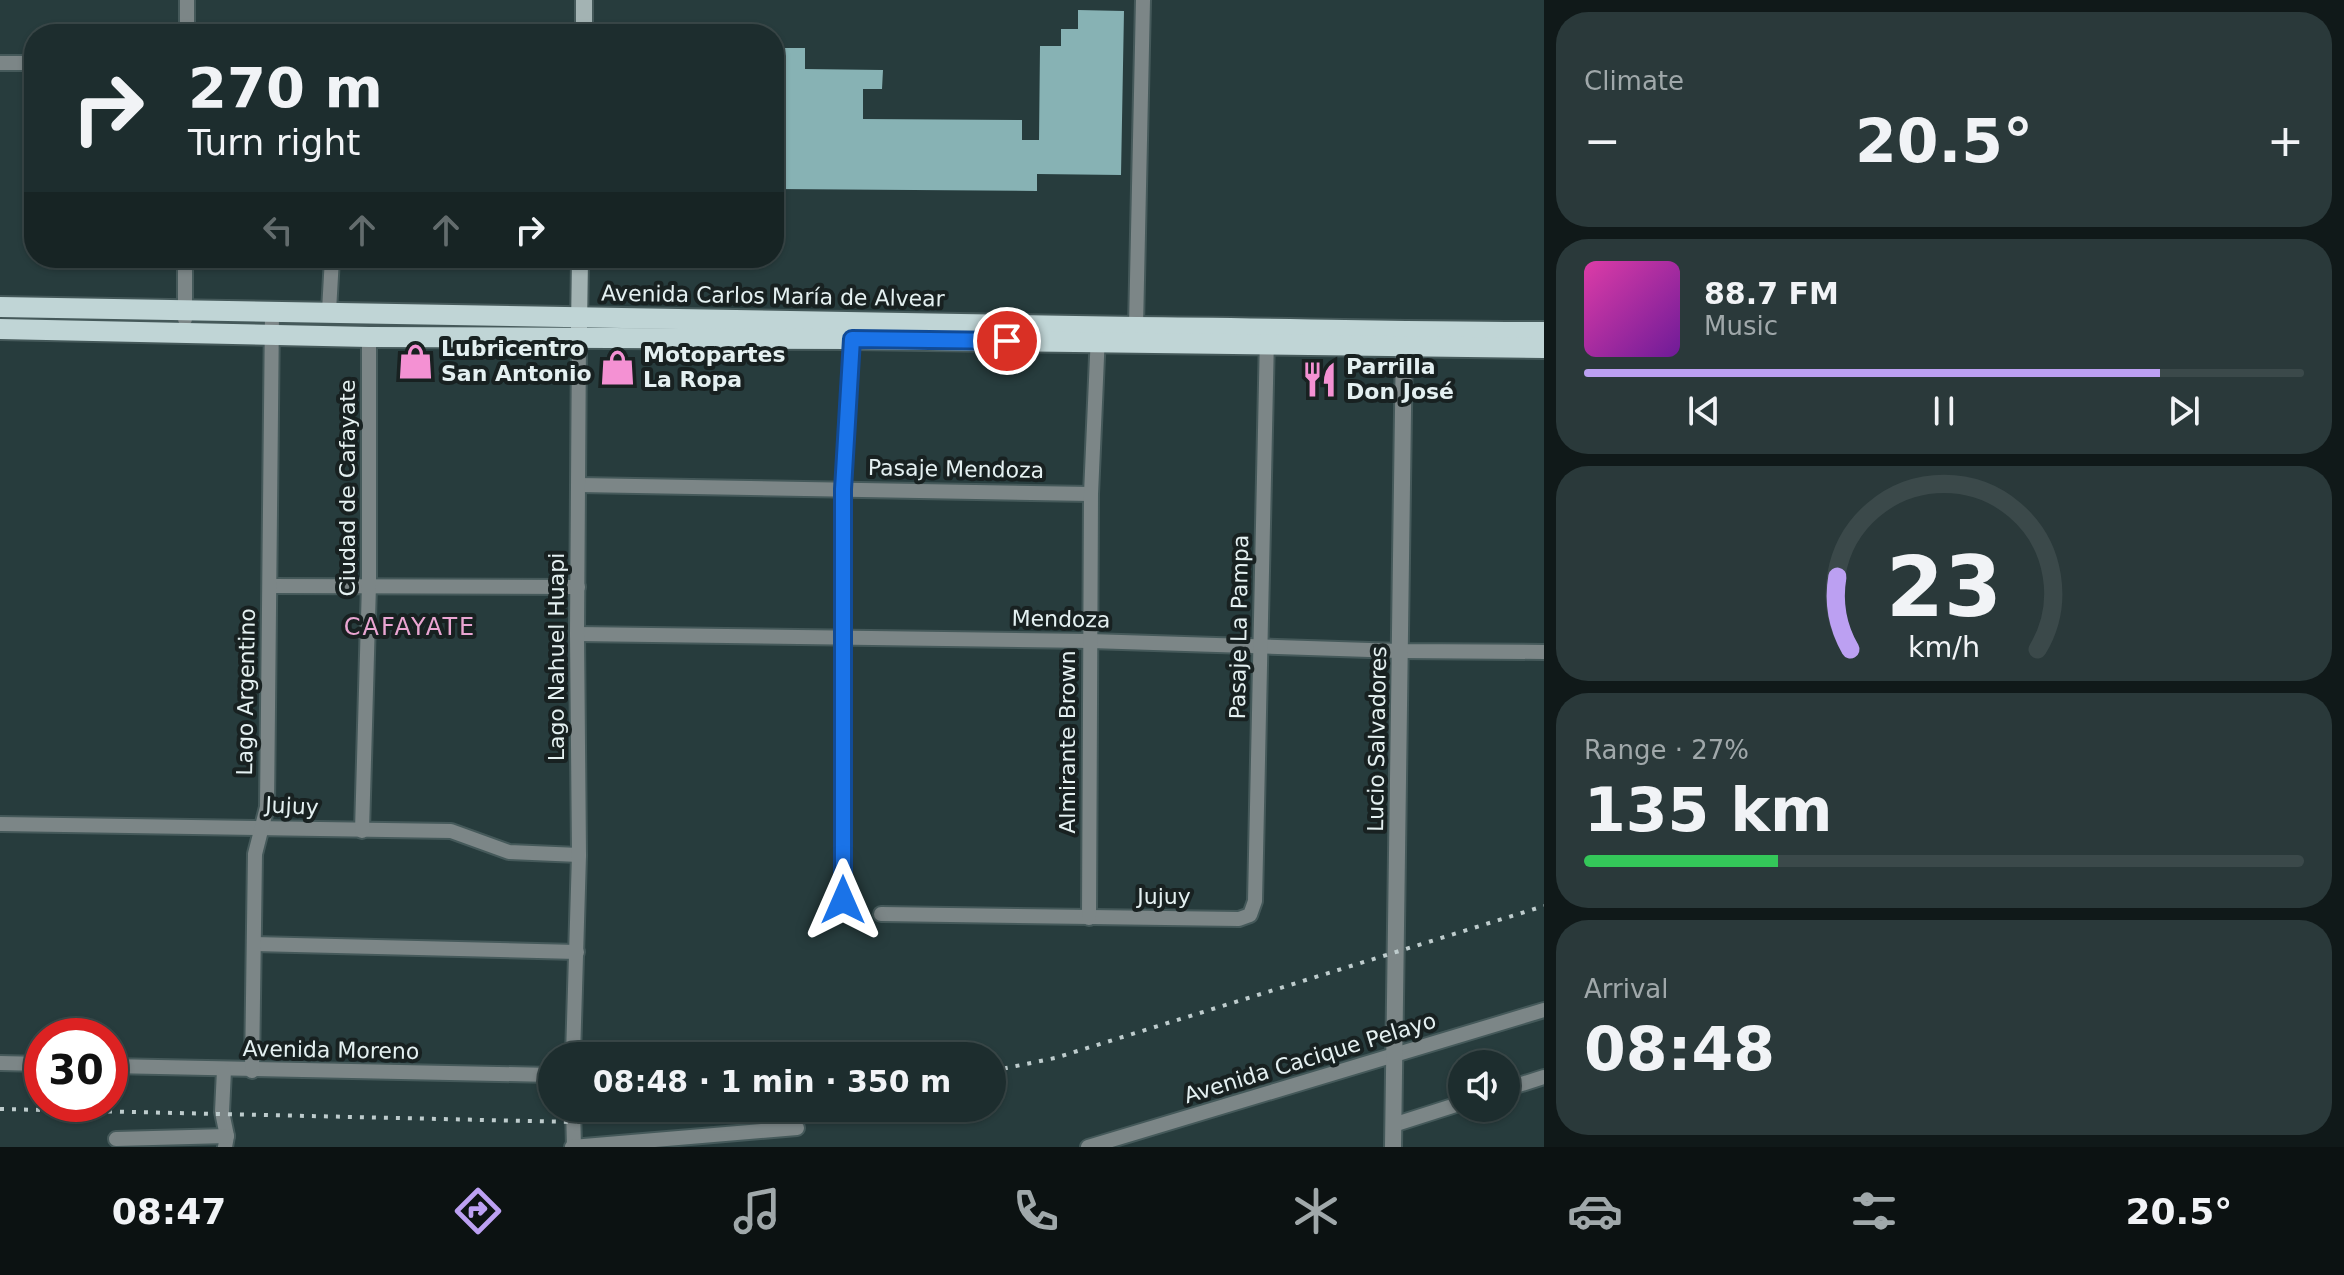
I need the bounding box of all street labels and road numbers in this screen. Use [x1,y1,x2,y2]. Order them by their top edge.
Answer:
street label: Avenida Carlos María de Alvear [601,281,946,312]
street label: Ciudad de Cafayate [335,379,360,597]
street label: Pasaje Mendoza [868,455,1044,483]
street label: Pasaje La Pampa [1225,534,1253,720]
street label: Lago Nahuel Huapi [544,553,569,761]
street label: Mendoza [1011,606,1111,632]
street label: Lago Argentino [232,608,260,776]
street label: Lucio Salvadores [1363,646,1391,832]
street label: Almirante Brown [1055,650,1080,834]
street label: Jujuy [263,792,319,820]
street label: Jujuy [1135,884,1191,909]
street label: Avenida Cacique Pelayo [1181,1008,1439,1108]
street label: Avenida Moreno [242,1036,420,1064]

